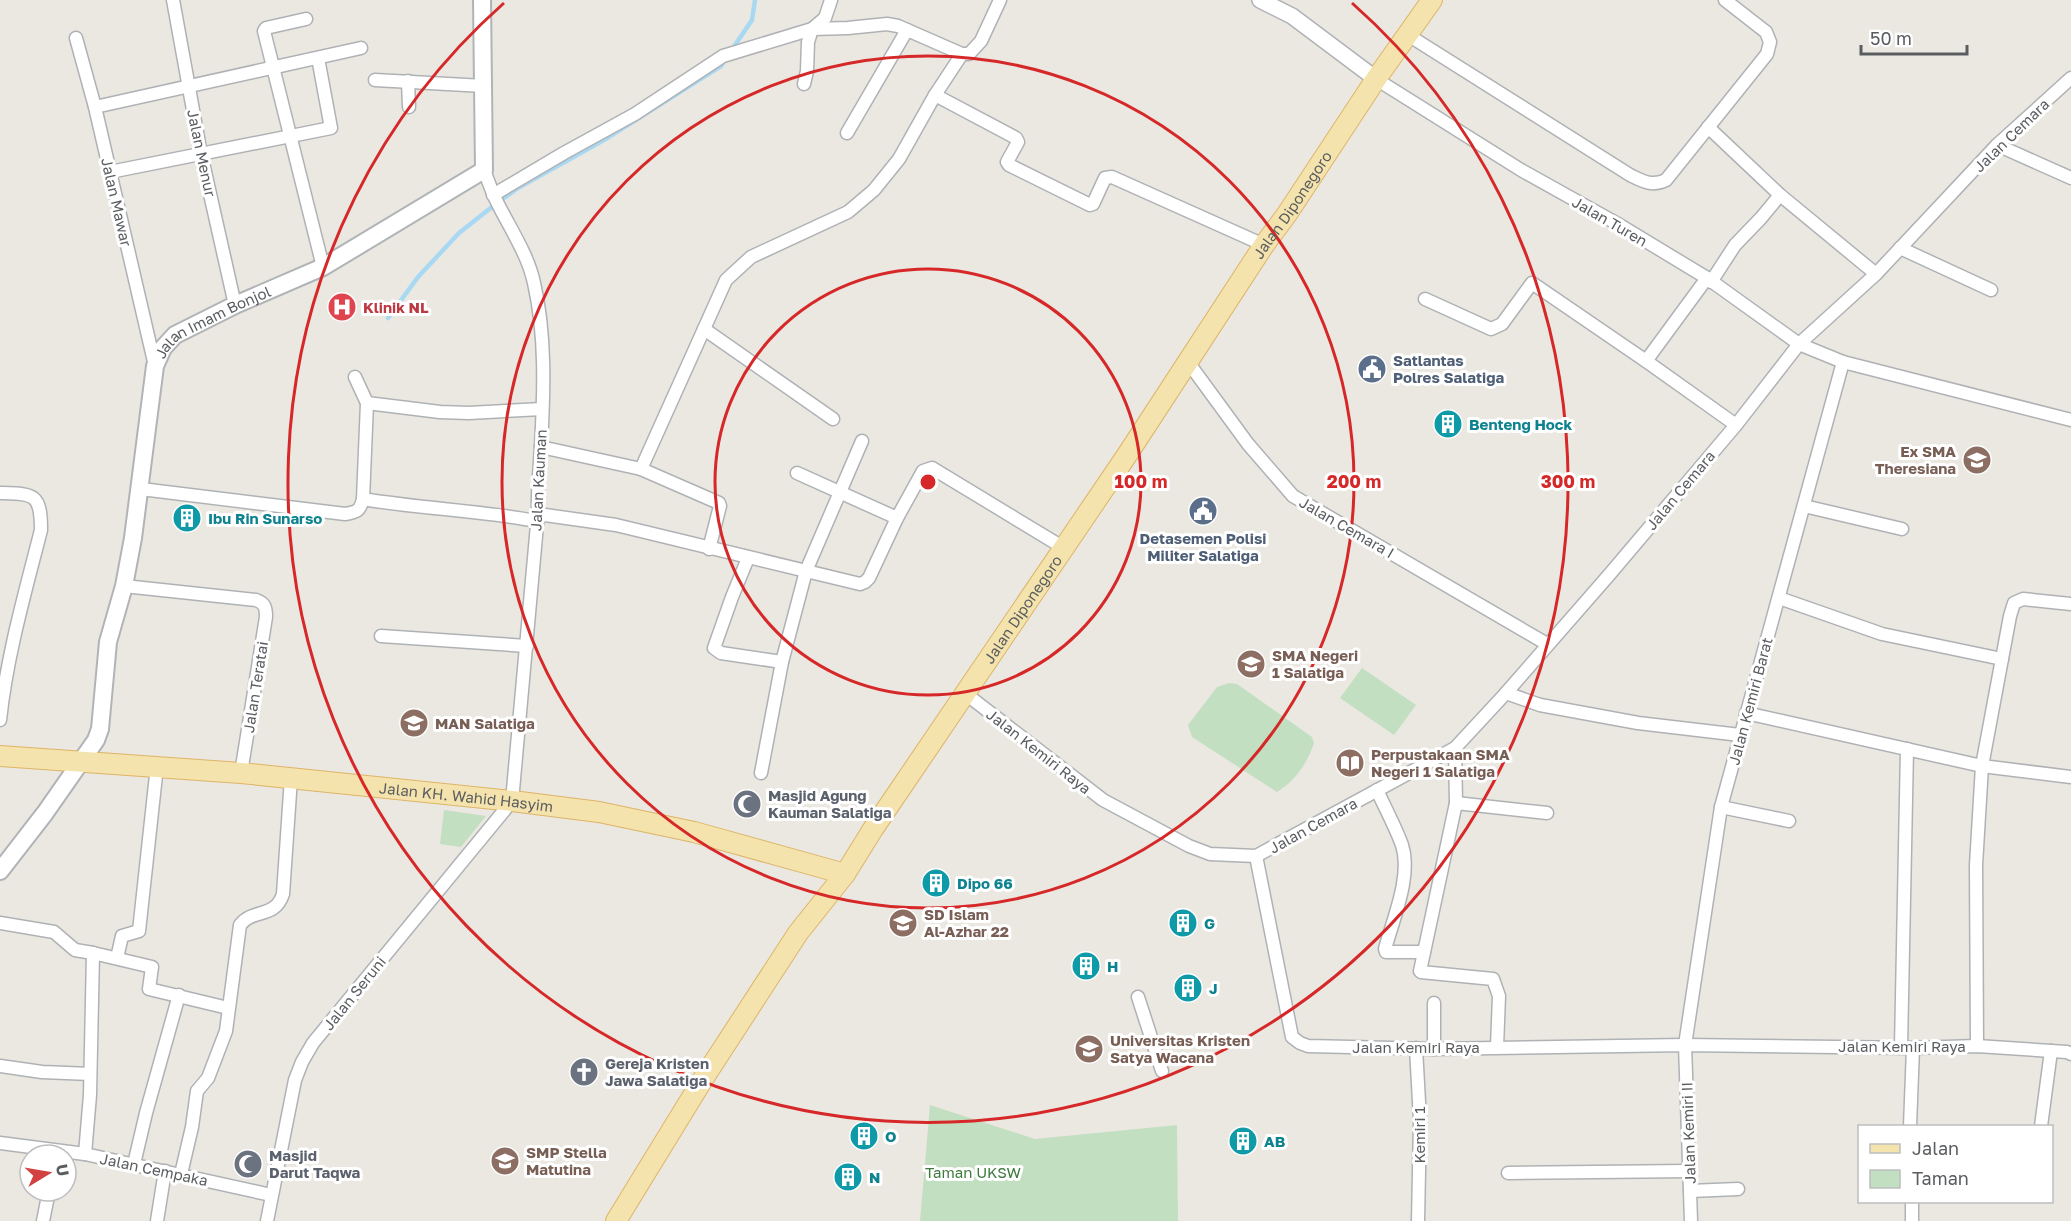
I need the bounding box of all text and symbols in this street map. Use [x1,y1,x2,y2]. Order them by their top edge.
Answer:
scale bar [1861,18,1968,56]
text: 50 m [1870,27,1912,49]
street label: Jalan Cemara [1970,95,2052,175]
street label: Jalan Menur [184,108,220,198]
street label: Jalan Diponegoro [1249,147,1335,262]
street label: Jalan Mawar [98,156,136,248]
street label: Jalan Turen [1569,192,1651,250]
street label: Jalan Imam Bonjol [151,282,274,361]
hospital icon: Klinik NL [326,291,358,323]
place label: Klinik NL [363,298,429,316]
place label: Satlantas Polres Salatiga [1393,351,1504,386]
public building icon: Satlantas Polres Salatiga [1356,353,1388,385]
building icon: Benteng Hock [1432,408,1464,440]
place label: Benteng Hock [1469,415,1572,433]
street label: Jalan Kauman [526,429,550,531]
place label: Ex SMA Theresiana [1875,442,1956,477]
school or university icon: Ex SMA Theresiana [1961,444,1993,476]
street label: Jalan Cemara [1642,447,1718,533]
text: 100 m [1115,470,1167,492]
text: 200 m [1327,470,1381,492]
text: 300 m [1541,470,1595,492]
centre of rings [918,472,938,492]
street label: Jalan Cemara I [1296,493,1398,561]
public building icon: Detasemen Polisi Militer Salatiga [1187,495,1219,527]
building icon: Ibu Rin Sunarso [171,502,203,534]
place label: Ibu Rin Sunarso [208,509,322,527]
place label: Detasemen Polisi Militer Salatiga [1140,529,1266,564]
street label: Jalan Diponegoro [979,552,1065,667]
street label: Jalan Kemiri Barat [1724,635,1776,767]
street label: Jalan Teratai [239,640,271,734]
place label: SMA Negeri 1 Salatiga [1272,646,1358,681]
school or university icon: SMA Negeri 1 Salatiga [1235,648,1267,680]
street label: Jalan Kemiri Raya [983,705,1095,797]
school or university icon: MAN Salatiga [398,707,430,739]
place label: MAN Salatiga [435,714,535,732]
place label: Perpustakaan SMA Negeri 1 Salatiga [1371,745,1510,780]
library icon: Perpustakaan SMA Negeri 1 Salatiga [1334,747,1366,779]
street label: Jalan KH. Wahid Hasyim [378,778,554,815]
place label: Masjid Agung Kauman Salatiga [768,786,892,821]
mosque icon: Masjid Agung Kauman Salatiga [731,788,763,820]
street label: Jalan Cemara [1266,793,1360,857]
building icon: Dipo 66 [920,867,952,899]
place label: Dipo 66 [957,874,1013,892]
place label: SD Islam Al-Azhar 22 [924,905,1009,940]
school or university icon: SD Islam Al-Azhar 22 [887,907,919,939]
building icon: G [1167,907,1199,939]
place label: G [1204,914,1215,932]
building icon: H [1070,950,1102,982]
street label: Jalan Seruni [319,953,389,1033]
place label: H [1107,957,1118,975]
building icon: J [1172,972,1204,1004]
place label: J [1209,979,1218,997]
place label: Universitas Kristen Satya Wacana [1110,1031,1250,1066]
school or university icon: Universitas Kristen Satya Wacana [1073,1033,1105,1065]
street label: Jalan Kemiri Raya [1838,1037,1966,1055]
street label: Jalan Kemiri Raya [1352,1038,1480,1056]
place label: Gereja Kristen Jawa Salatiga [605,1054,709,1089]
church icon: Gereja Kristen Jawa Salatiga [568,1056,600,1088]
street label: Jalan Kemiri II [1677,1082,1699,1184]
street label: Kemiri 1 [1410,1107,1428,1163]
building icon: O [848,1120,880,1152]
building icon: AB [1227,1125,1259,1157]
legend [1858,1125,2053,1203]
place label: O [885,1127,897,1145]
place label: AB [1264,1132,1286,1150]
text: Jalan [1912,1137,1959,1159]
north arrow [18,1143,78,1203]
place label: SMP Stella Matutina [526,1143,607,1178]
school or university icon: SMP Stella Matutina [489,1145,521,1177]
place label: Masjid Darut Taqwa [269,1146,360,1181]
mosque icon: Masjid Darut Taqwa [232,1148,264,1180]
street label: Jalan Cempaka [98,1149,210,1189]
building icon: N [832,1161,864,1193]
text: U [52,1162,74,1178]
park label: Taman UKSW [925,1163,1021,1181]
text: Taman [1912,1167,1969,1189]
place label: N [869,1168,880,1186]

